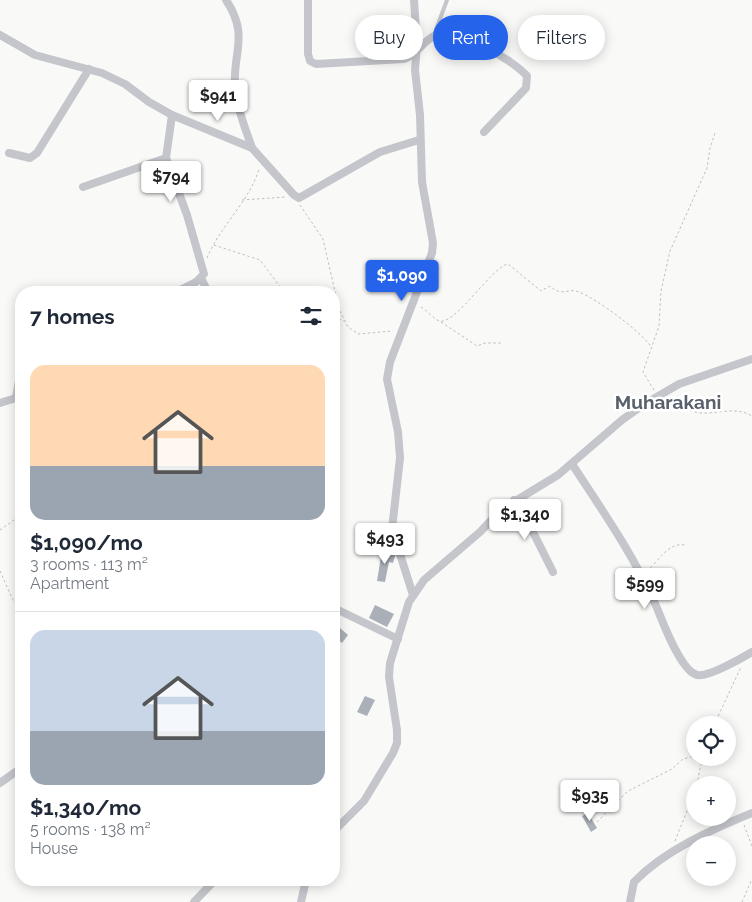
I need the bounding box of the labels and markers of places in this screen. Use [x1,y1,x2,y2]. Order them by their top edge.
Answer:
pin: $941 [188,80,248,122]
pin: $794 [141,160,201,203]
pin: $1,090 [361,260,443,302]
pin: $1,340 [484,498,566,541]
pin: $493 [355,522,415,565]
pin: $599 [615,568,675,610]
pin: $935 [560,780,620,822]

